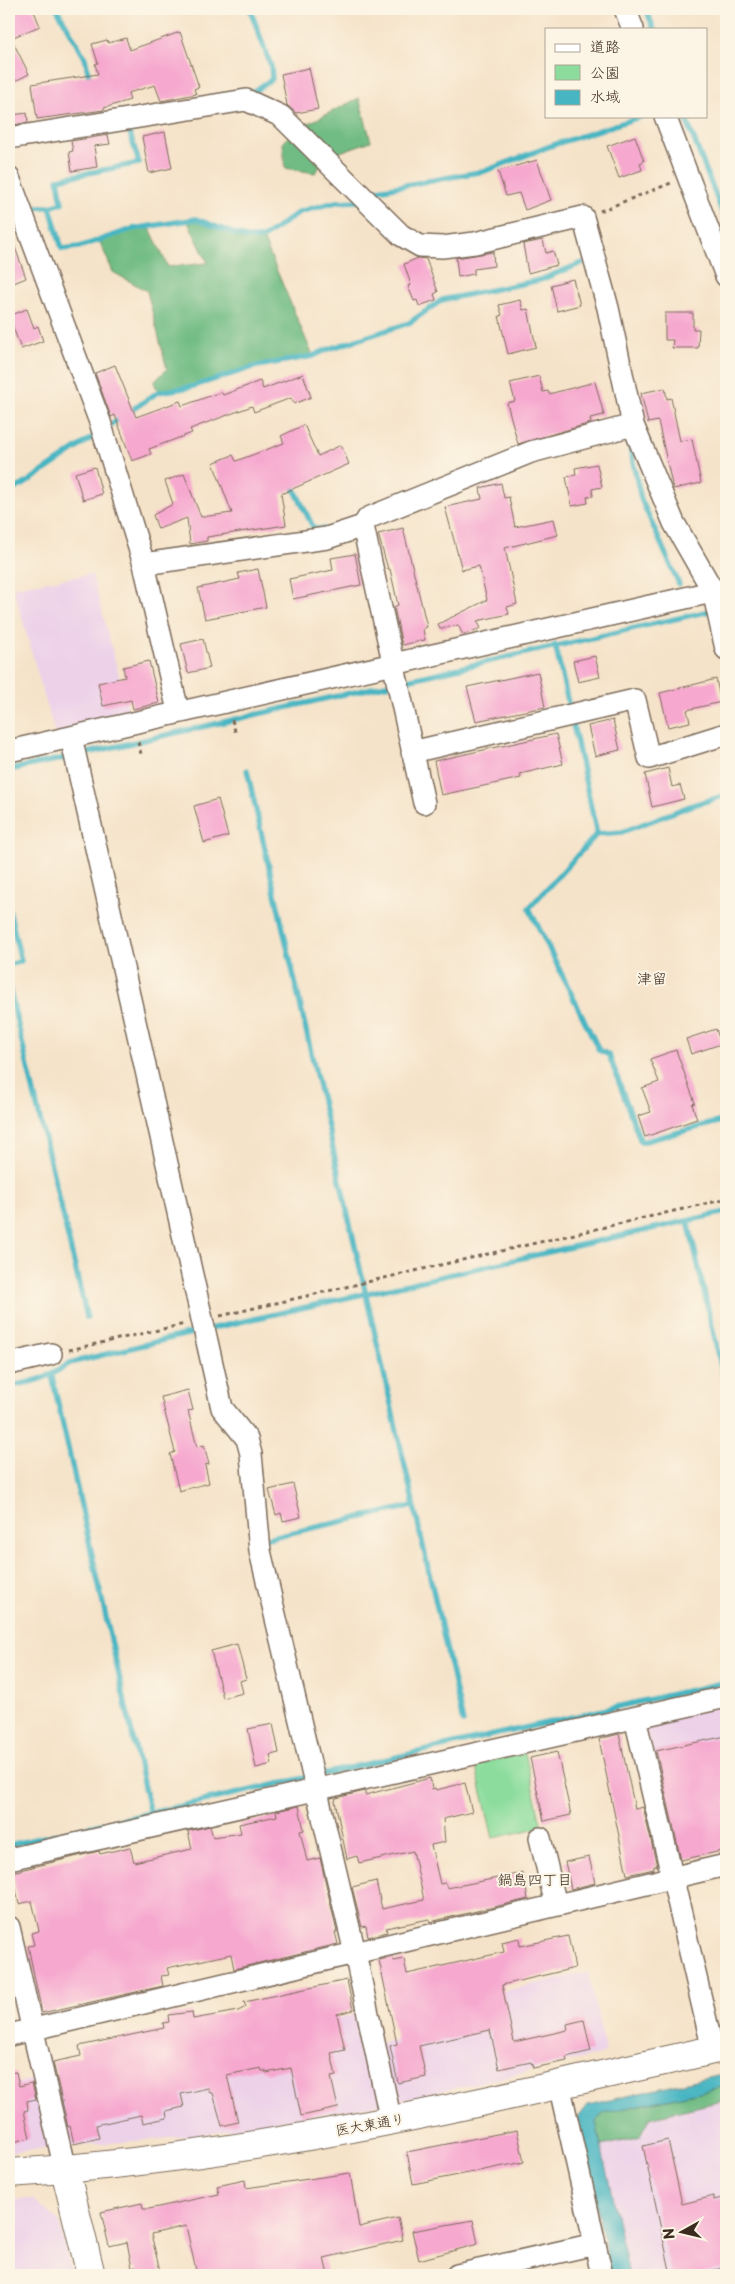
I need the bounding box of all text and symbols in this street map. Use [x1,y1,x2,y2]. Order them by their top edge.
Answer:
legend [545,28,708,118]
text: 道路 [590,34,620,57]
text: 公園 [590,60,620,83]
text: 水域 [590,84,620,107]
district label: 津留 [637,966,667,989]
district label: 鍋島四丁目 [497,1867,573,1890]
street label: 医大東通り [334,2108,406,2140]
north arrow [658,2206,708,2256]
text: N [657,2227,680,2241]

